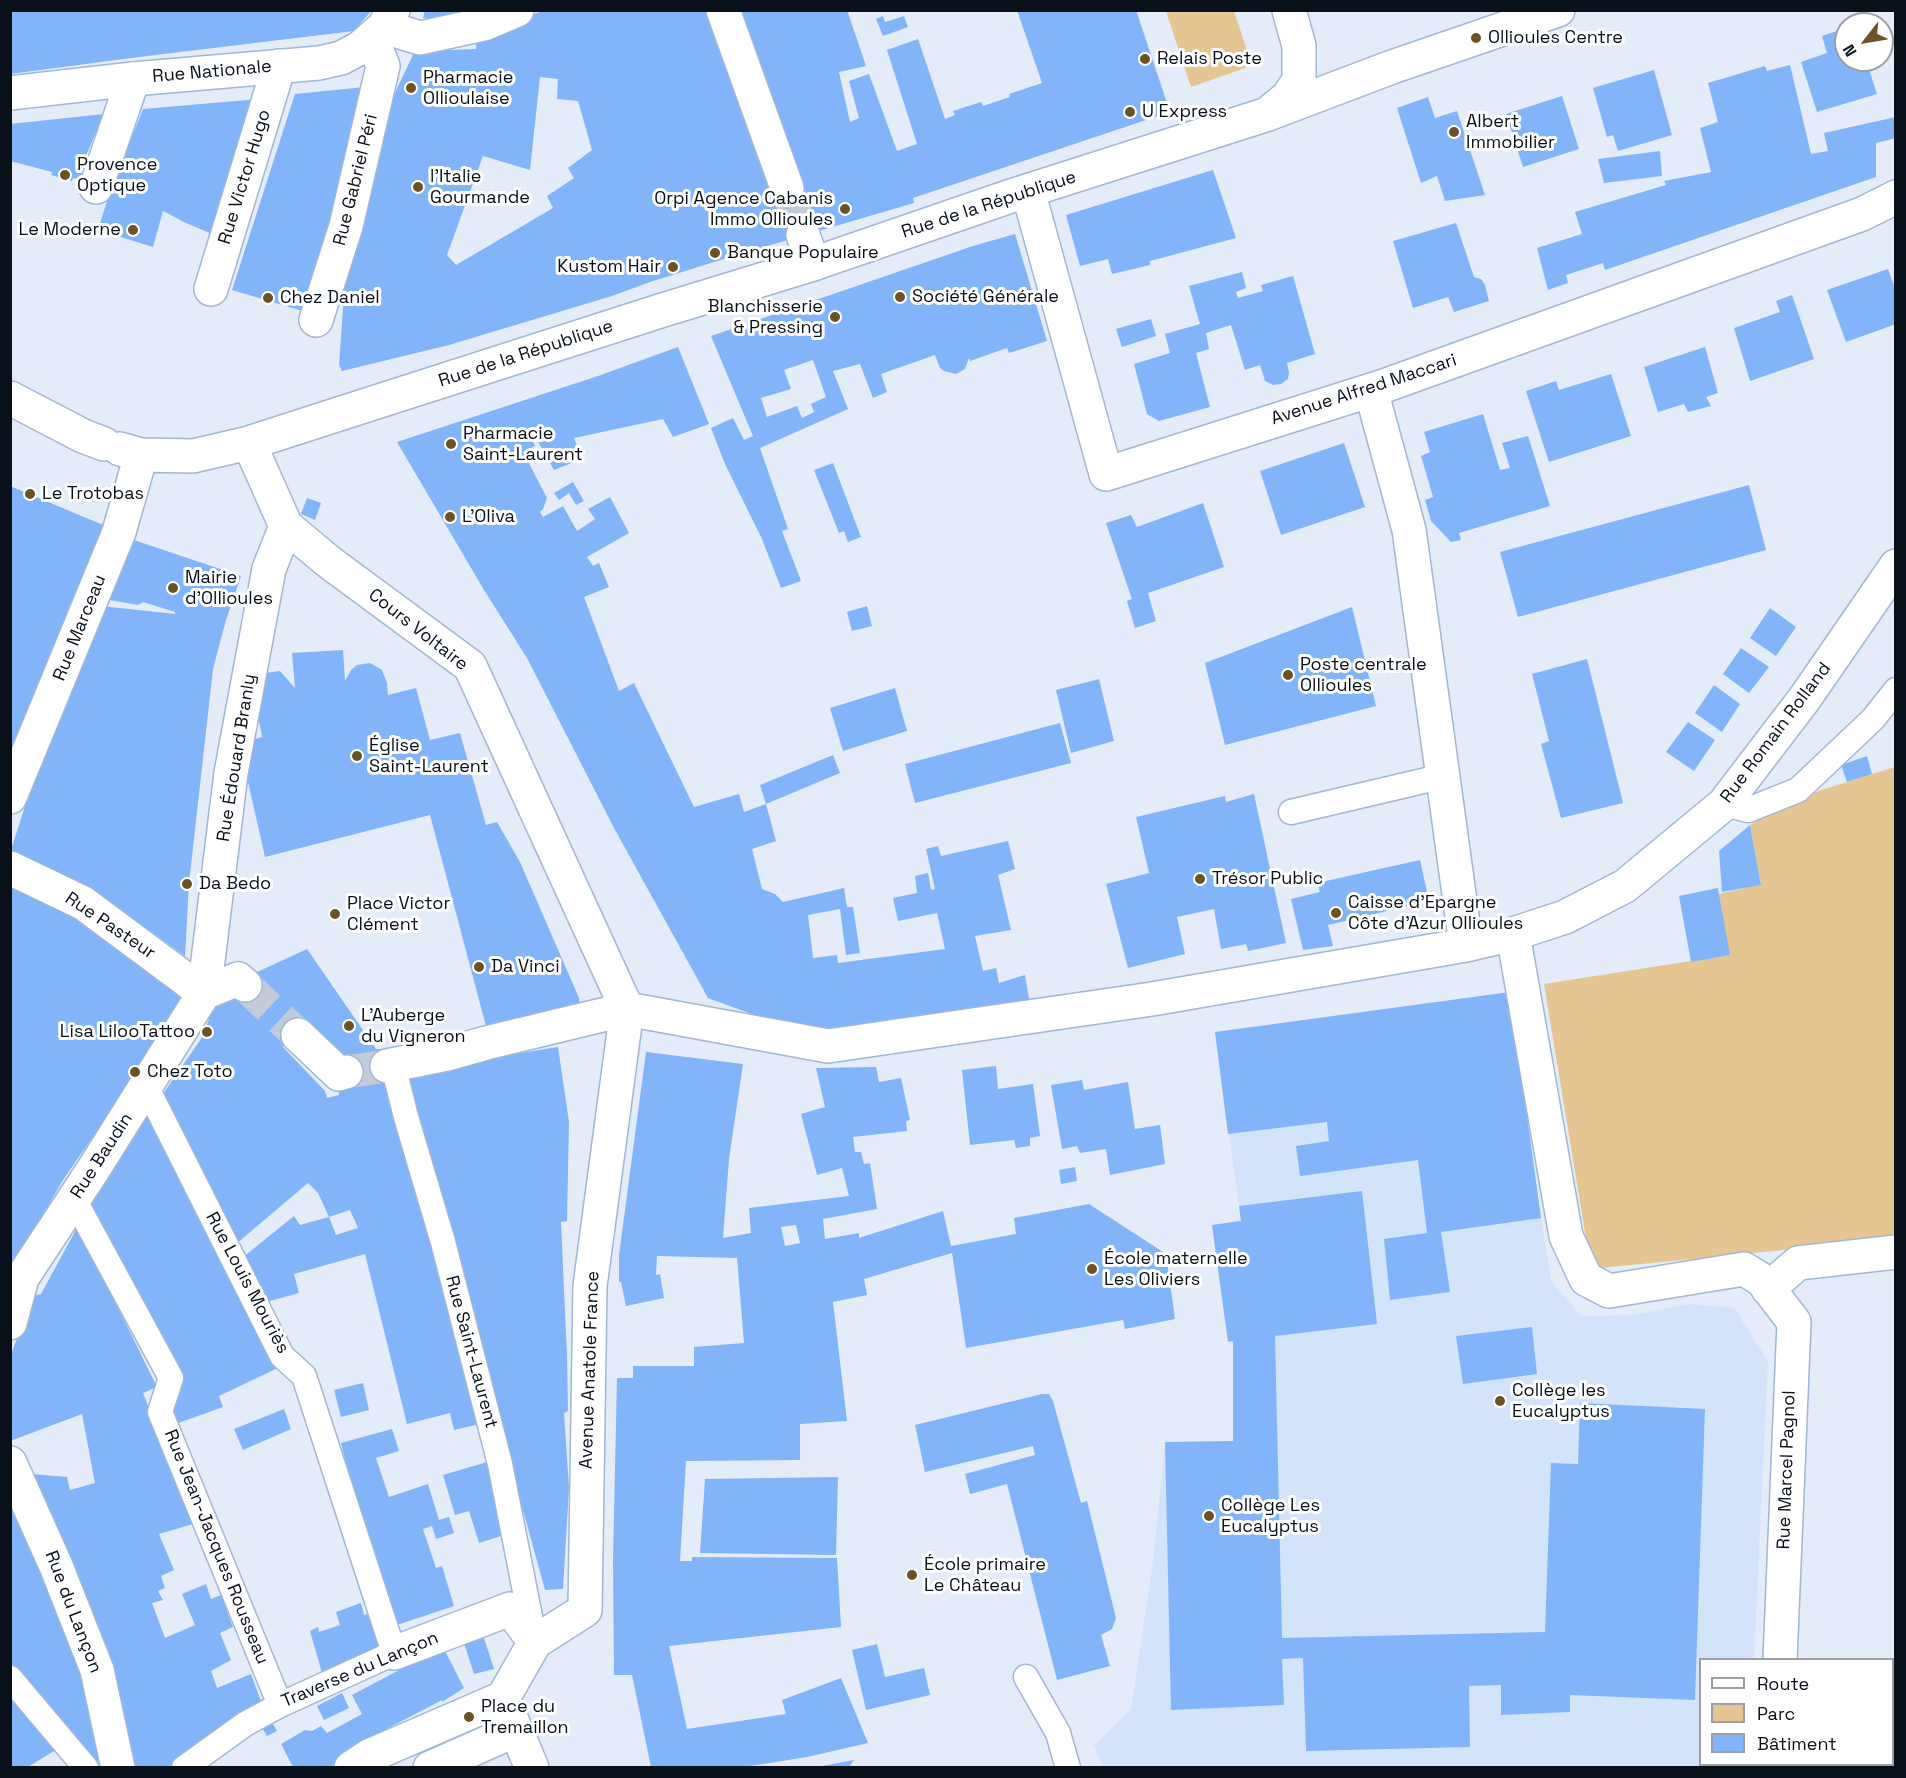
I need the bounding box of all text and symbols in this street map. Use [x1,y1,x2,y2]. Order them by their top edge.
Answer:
north arrow [1834,12,1894,72]
place label: Ollioules Centre [1488,27,1623,49]
marker: Ollioules Centre [1469,31,1483,45]
text: N [1838,40,1862,61]
place label: Relais Poste [1157,48,1262,70]
marker: Relais Poste [1138,52,1152,66]
street label: Rue Nationale [151,56,273,88]
place label: Pharmacie Ollioulaise [423,67,513,110]
marker: Pharmacie Ollioulaise [404,81,418,95]
place label: U Express [1142,101,1227,123]
marker: U Express [1123,105,1137,119]
street label: Rue Victor Hugo [214,107,276,247]
place label: Albert Immobilier [1466,111,1555,154]
street label: Rue Gabriel Péri [329,112,383,248]
marker: Albert Immobilier [1447,125,1461,139]
place label: Provence Optique [77,154,157,196]
place label: l'Italie Gourmande [430,166,530,208]
street label: Rue de la République [899,167,1079,243]
marker: Provence Optique [58,168,72,182]
marker: l'Italie Gourmande [411,180,425,194]
place label: Orpi Agence Cabanis Immo Ollioules [654,188,833,230]
marker: Orpi Agence Cabanis Immo Ollioules [838,202,852,216]
place label: Le Moderne [19,219,121,241]
marker: Le Moderne [126,223,140,237]
place label: Banque Populaire [727,242,879,264]
marker: Banque Populaire [708,246,722,260]
place label: Kustom Hair [557,256,661,278]
marker: Kustom Hair [666,260,680,274]
place label: Société Générale [912,286,1059,308]
place label: Chez Daniel [280,287,380,309]
marker: Société Générale [893,290,907,304]
marker: Chez Daniel [261,291,275,305]
place label: Blanchisserie & Pressing [708,296,823,338]
marker: Blanchisserie & Pressing [828,310,842,324]
street label: Rue de la République [436,316,616,392]
street label: Avenue Alfred Maccari [1268,350,1460,430]
place label: Pharmacie Saint-Laurent [463,423,583,466]
marker: Pharmacie Saint-Laurent [444,437,458,451]
place label: Le Trotobas [42,483,144,505]
marker: Le Trotobas [23,487,37,501]
place label: L'Oliva [462,506,515,528]
marker: L'Oliva [443,510,457,524]
place label: Mairie d’Ollioules [185,567,273,610]
street label: Rue Marceau [49,572,111,684]
marker: Mairie d’Ollioules [166,581,180,595]
street label: Cours Voltaire [364,584,472,676]
place label: Poste centrale Ollioules [1300,654,1427,696]
street label: Rue Romain Rolland [1716,658,1836,808]
marker: Poste centrale Ollioules [1281,668,1295,682]
street label: Rue Édouard Branly [213,672,261,844]
place label: Église Saint-Laurent [369,735,489,777]
marker: Église Saint-Laurent [350,749,364,763]
place label: Trésor Public [1212,868,1323,890]
marker: Trésor Public [1193,872,1207,886]
place label: Da Bedo [199,873,271,895]
marker: Da Bedo [180,877,194,891]
street label: Rue Pasteur [61,888,159,964]
place label: Caisse d'Epargne Côte d'Azur Ollioules [1348,892,1523,934]
place label: Place Victor Clément [347,893,450,936]
marker: Caisse d'Epargne Côte d'Azur Ollioules [1329,906,1343,920]
marker: Place Victor Clément [328,907,342,921]
place label: Da Vinci [491,956,560,978]
marker: Da Vinci [472,960,486,974]
place label: L’Auberge du Vigneron [361,1005,466,1048]
marker: L’Auberge du Vigneron [342,1019,356,1033]
place label: Lisa LilooTattoo [60,1021,195,1043]
marker: Lisa LilooTattoo [200,1025,214,1039]
place label: Chez Toto [147,1061,233,1083]
marker: Chez Toto [128,1065,142,1079]
street label: Rue Baudin [66,1109,138,1203]
street label: Rue Louis Mouriès [201,1209,293,1357]
place label: École maternelle Les Oliviers [1104,1248,1248,1290]
marker: École maternelle Les Oliviers [1085,1262,1099,1276]
street label: Avenue Anatole France [576,1271,604,1469]
street label: Rue Saint-Laurent [440,1273,502,1431]
place label: Collège les Eucalyptus [1512,1380,1610,1422]
street label: Rue Marcel Pagnol [1773,1390,1801,1550]
marker: Collège les Eucalyptus [1493,1394,1507,1408]
street label: Rue Jean-Jacques Rousseau [159,1427,273,1667]
place label: Collège Les Eucalyptus [1221,1495,1320,1538]
marker: Collège Les Eucalyptus [1202,1509,1216,1523]
street label: Rue du Lançon [40,1548,106,1676]
place label: École primaire Le Château [924,1554,1046,1596]
marker: École primaire Le Château [905,1568,919,1582]
street label: Traverse du Lançon [278,1627,442,1713]
legend [1699,1658,1894,1766]
text: Route [1757,1672,1809,1695]
place label: Place du Tremaillon [481,1696,569,1738]
text: Parc [1757,1702,1795,1725]
marker: Place du Tremaillon [462,1710,476,1724]
text: Bâtiment [1757,1732,1837,1755]

